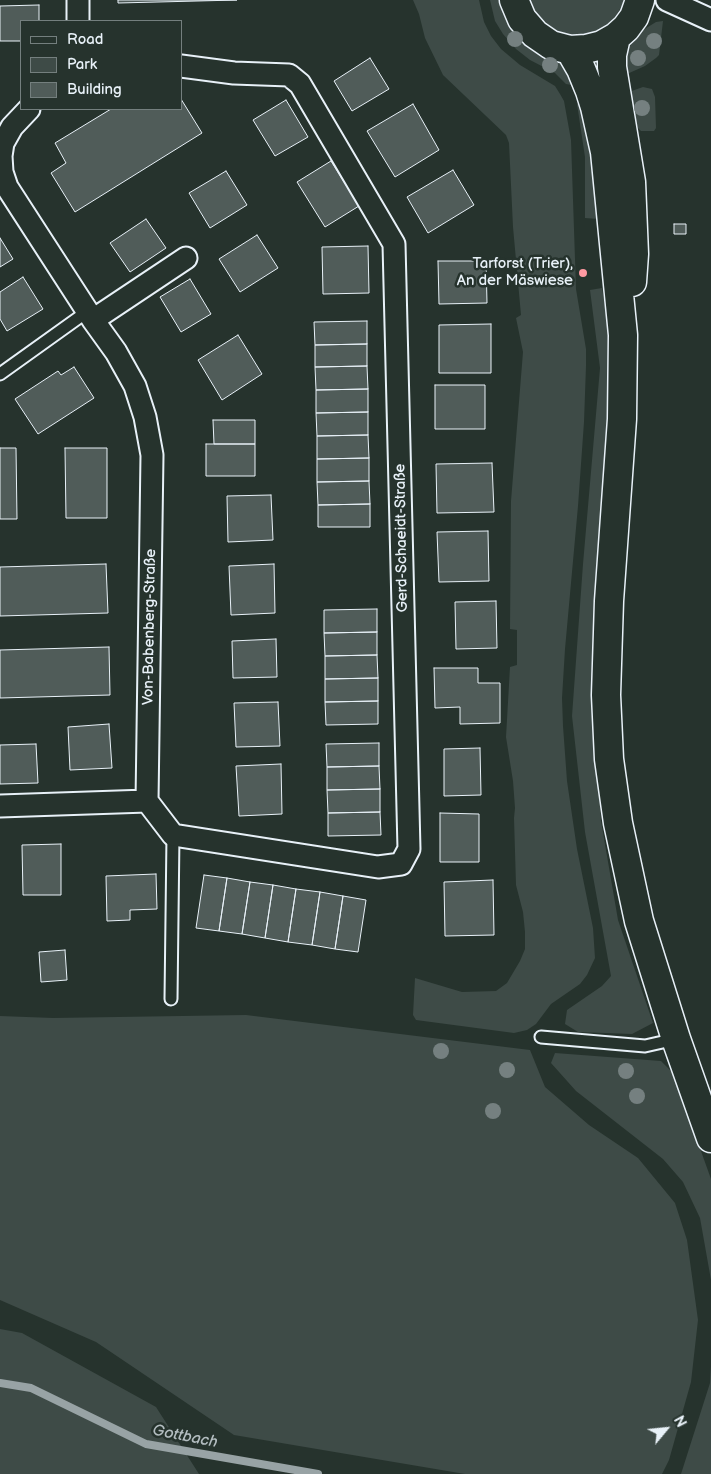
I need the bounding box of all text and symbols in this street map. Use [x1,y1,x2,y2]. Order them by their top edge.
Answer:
legend [20,20,182,110]
text: Road [67,30,103,49]
text: Park [67,55,97,74]
text: Building [67,80,122,99]
place label: Tarforst (Trier), An der Mäswiese [457,255,573,290]
marker: Tarforst (Trier), An der Mäswiese [577,267,589,279]
street label: Gerd-Schaeidt-Straße [392,463,412,613]
street label: Von-Babenberg-Straße [140,549,160,705]
north arrow [641,1404,691,1454]
text: N [670,1413,690,1430]
water label: Gottbach [151,1421,219,1453]

